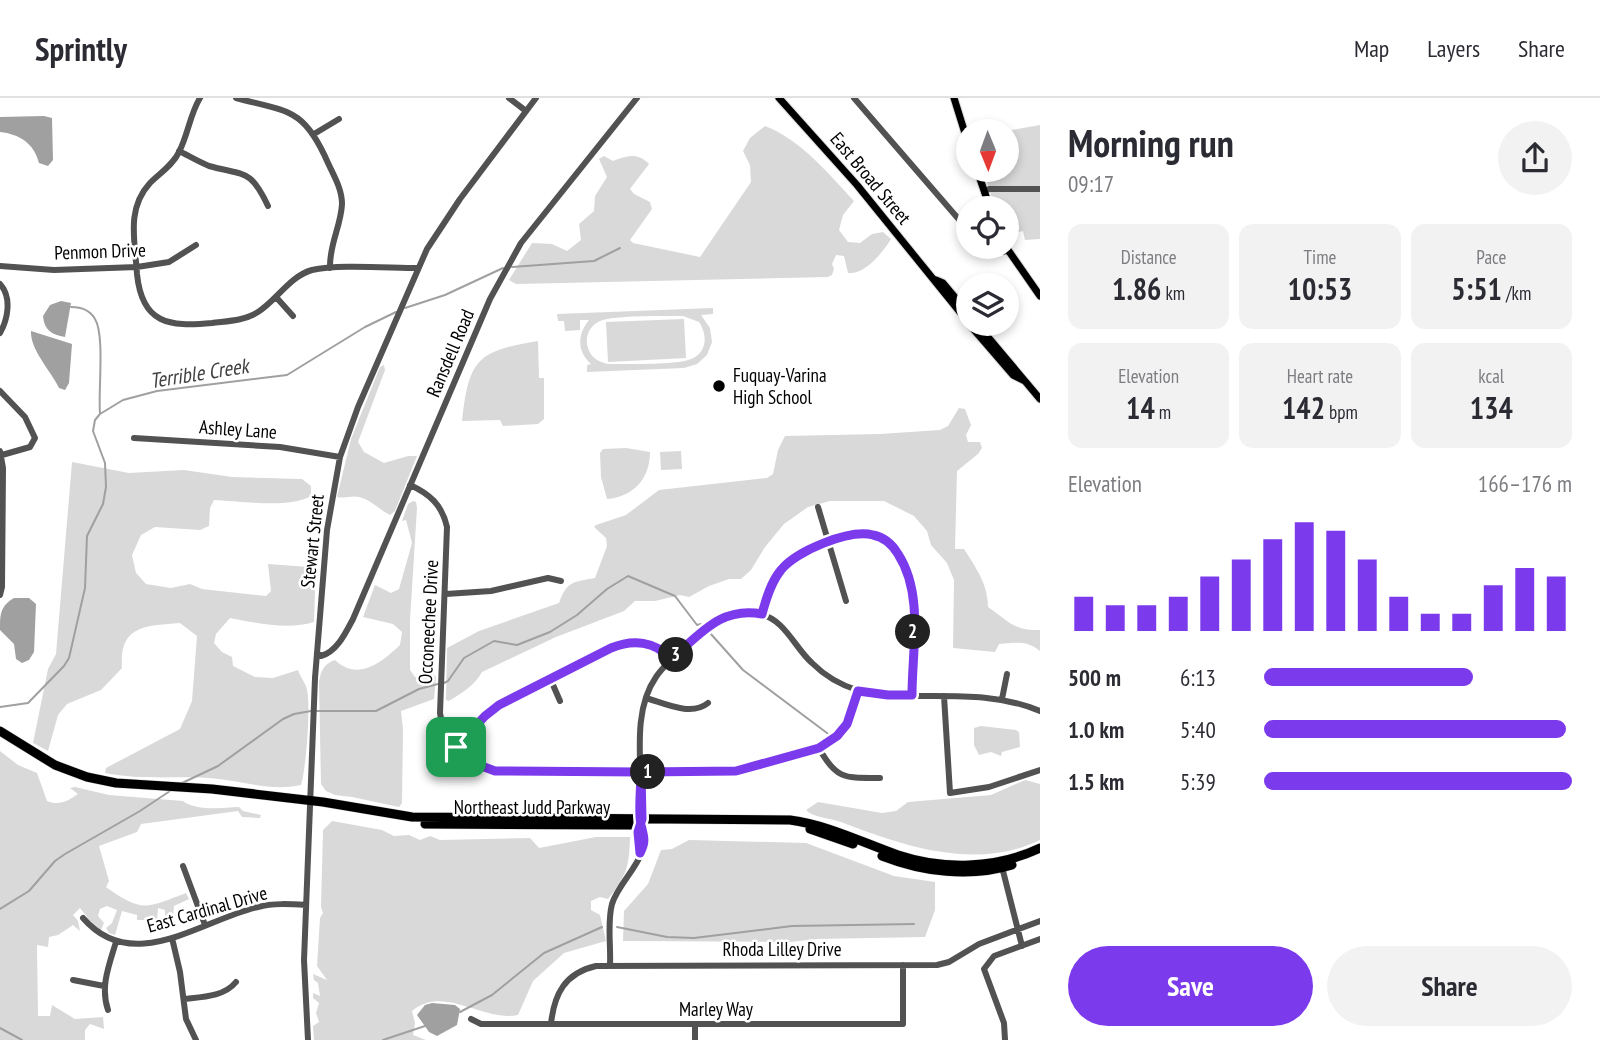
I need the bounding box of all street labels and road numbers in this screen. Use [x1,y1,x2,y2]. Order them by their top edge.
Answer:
street label: East Broad Street [825,127,917,230]
street label: Penmon Drive [54,237,146,265]
street label: Ransdell Road [421,306,479,400]
street label: Ashley Lane [198,414,278,444]
street label: Stewart Street [295,492,329,589]
street label: Occoneechee Drive [413,559,443,685]
street label: Northeast Judd Parkway [454,795,611,819]
street label: East Cardinal Drive [144,880,270,938]
street label: Rhoda Lilley Drive [722,937,842,961]
street label: Marley Way [679,997,754,1021]

